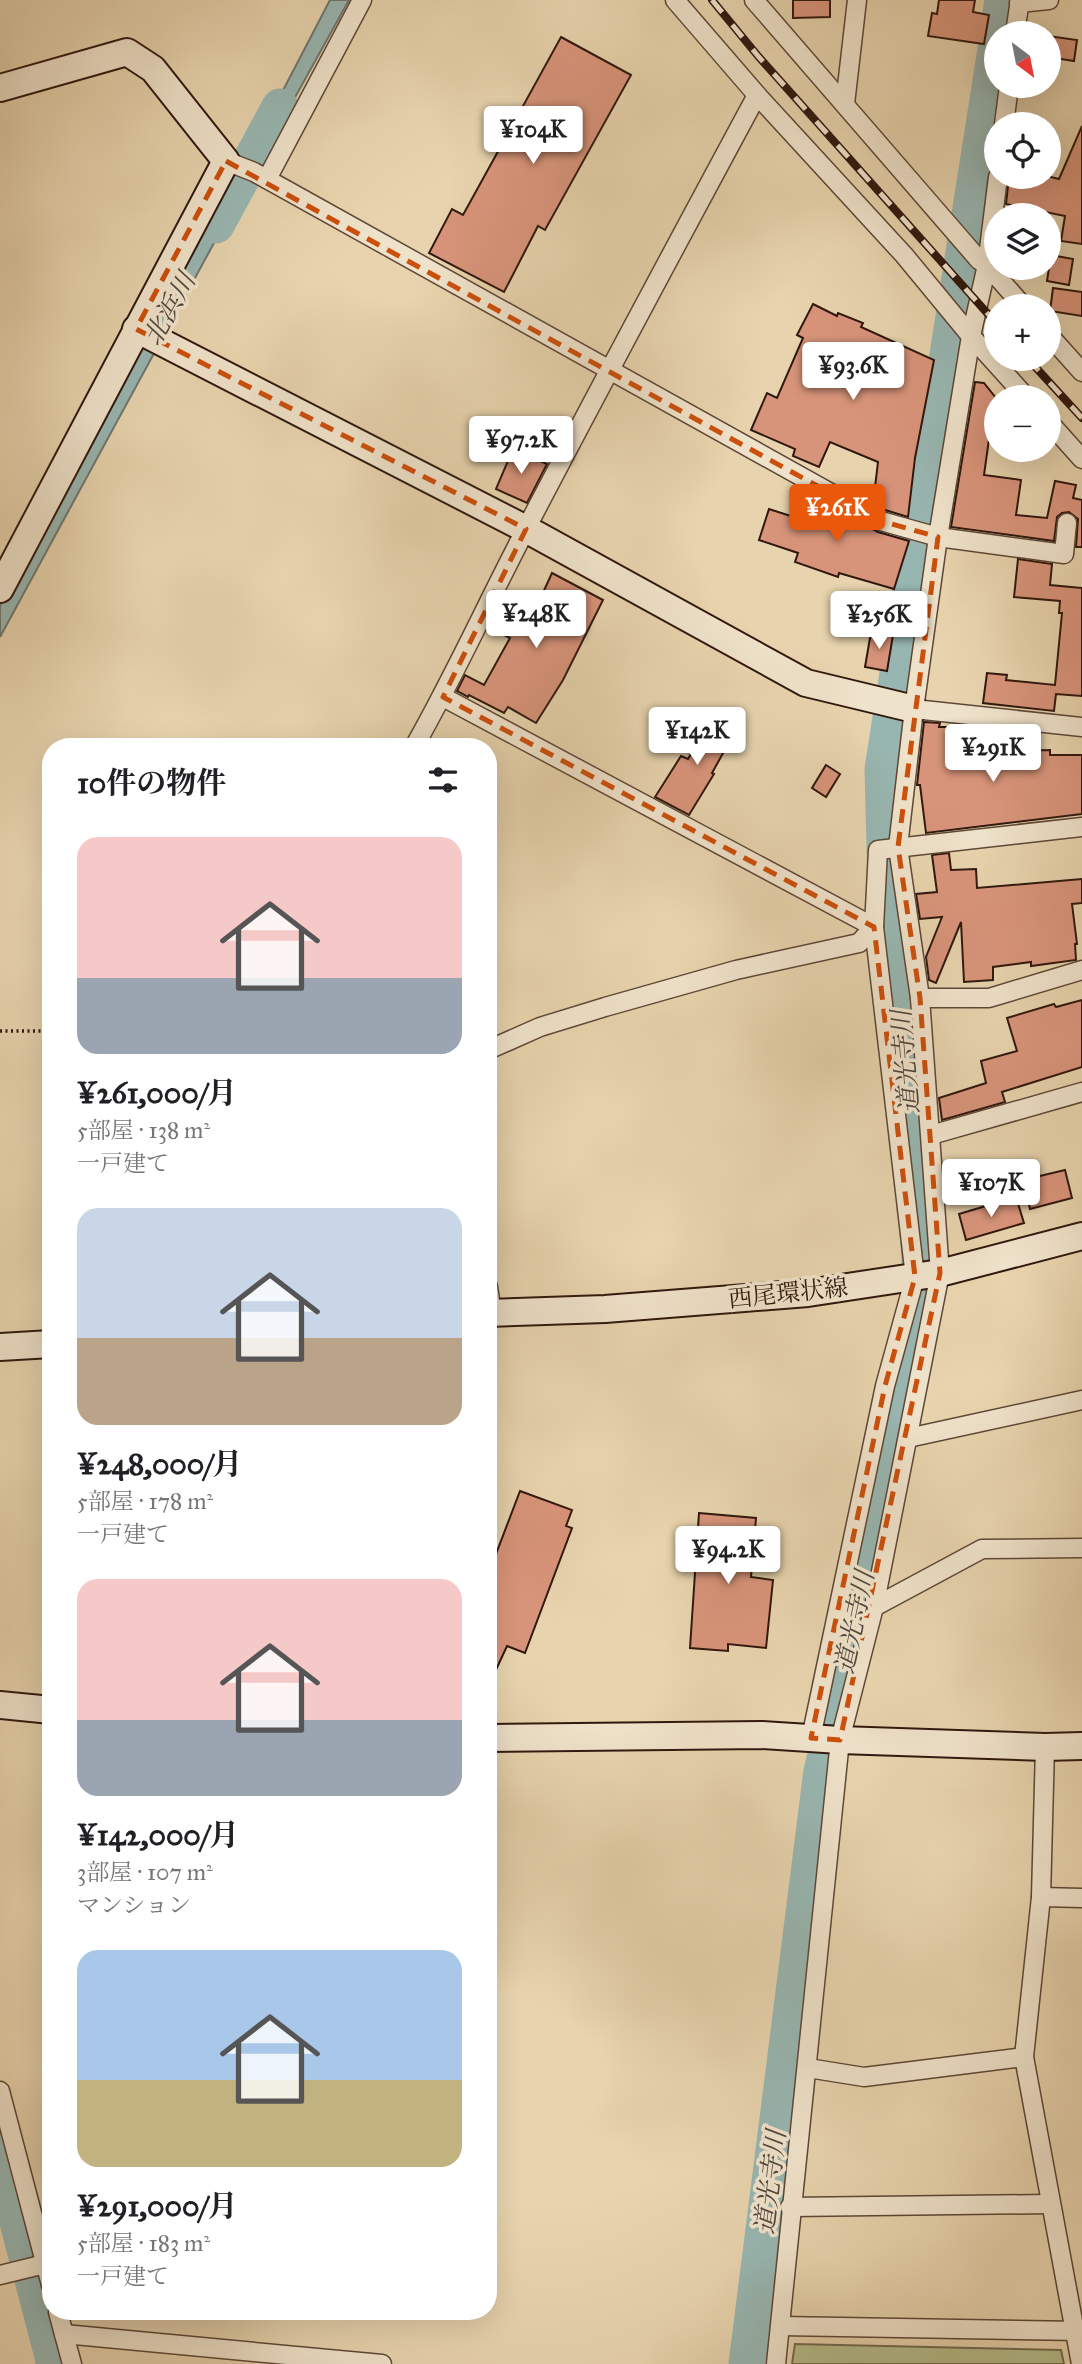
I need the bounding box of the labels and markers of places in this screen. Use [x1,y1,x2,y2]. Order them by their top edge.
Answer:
pin: ¥104K [484,106,582,166]
pin: ¥93.6K [796,342,910,402]
pin: ¥97.2K [464,416,578,476]
pin: ¥261K [788,484,886,544]
pin: ¥248K [487,590,585,650]
pin: ¥256K [830,592,928,651]
pin: ¥142K [648,708,746,767]
pin: ¥291K [944,724,1042,784]
pin: ¥107K [942,1160,1040,1219]
pin: ¥94.2K [671,1526,785,1586]

